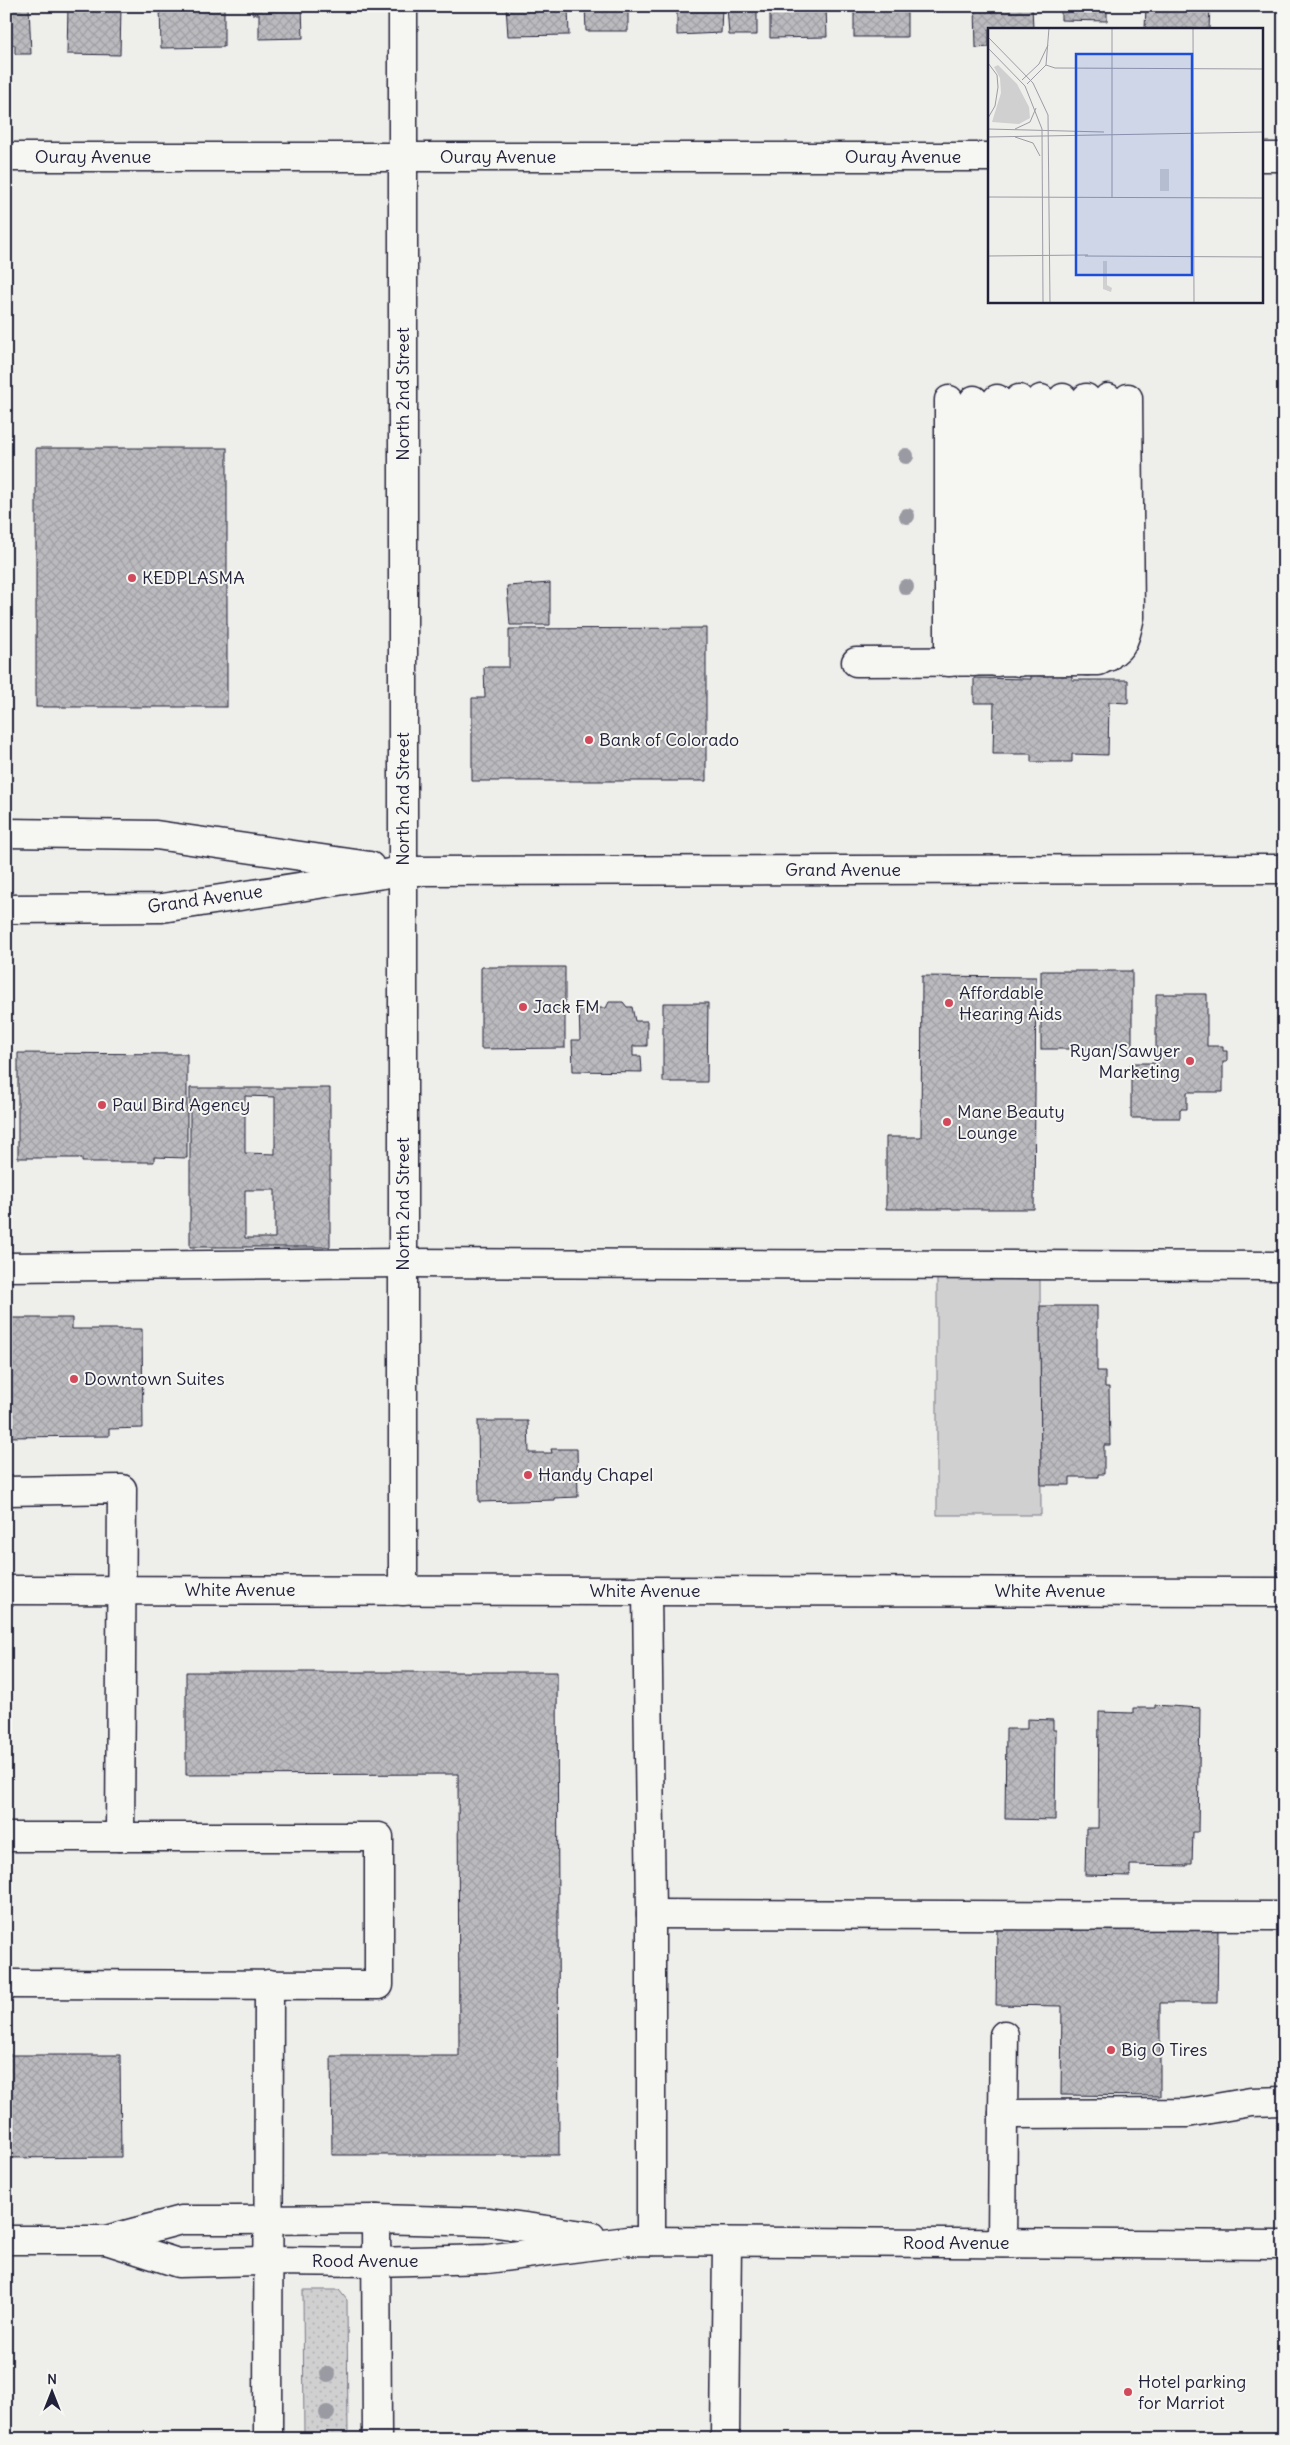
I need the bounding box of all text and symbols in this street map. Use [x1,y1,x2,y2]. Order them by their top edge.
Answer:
inset map [988,28,1262,302]
street label: Ouray Avenue [35,145,151,168]
street label: Ouray Avenue [440,145,556,168]
street label: Ouray Avenue [845,145,961,168]
street label: North 2nd Street [391,327,414,461]
place label: KEDPLASMA [142,566,245,589]
marker: KEDPLASMA [126,572,138,584]
place label: Bank of Colorado [599,728,739,751]
street label: North 2nd Street [391,732,414,866]
marker: Bank of Colorado [583,734,595,746]
street label: Grand Avenue [785,858,901,881]
street label: Grand Avenue [146,879,264,918]
place label: Affordable Hearing Aids [959,981,1062,1025]
place label: Jack FM [533,995,600,1018]
marker: Affordable Hearing Aids [943,997,955,1009]
marker: Jack FM [517,1001,529,1013]
place label: Ryan/Sawyer Marketing [1069,1039,1181,1083]
marker: Ryan/Sawyer Marketing [1184,1055,1196,1067]
place label: Paul Bird Agency [112,1093,250,1116]
marker: Paul Bird Agency [96,1099,108,1111]
place label: Mane Beauty Lounge [957,1100,1065,1144]
marker: Mane Beauty Lounge [941,1116,953,1128]
street label: North 2nd Street [391,1137,414,1271]
place label: Downtown Suites [84,1367,225,1390]
marker: Downtown Suites [68,1373,80,1385]
place label: Handy Chapel [538,1463,653,1486]
marker: Handy Chapel [522,1469,534,1481]
street label: White Avenue [185,1578,295,1601]
street label: White Avenue [590,1579,700,1602]
street label: White Avenue [995,1579,1105,1602]
place label: Big O Tires [1121,2038,1208,2061]
marker: Big O Tires [1105,2044,1117,2056]
street label: Rood Avenue [903,2231,1009,2254]
street label: Rood Avenue [312,2249,418,2272]
north arrow [28,2368,78,2418]
text: N [47,2370,57,2388]
place label: Hotel parking for Marriot [1138,2370,1246,2414]
marker: Hotel parking for Marriot [1122,2386,1134,2398]

